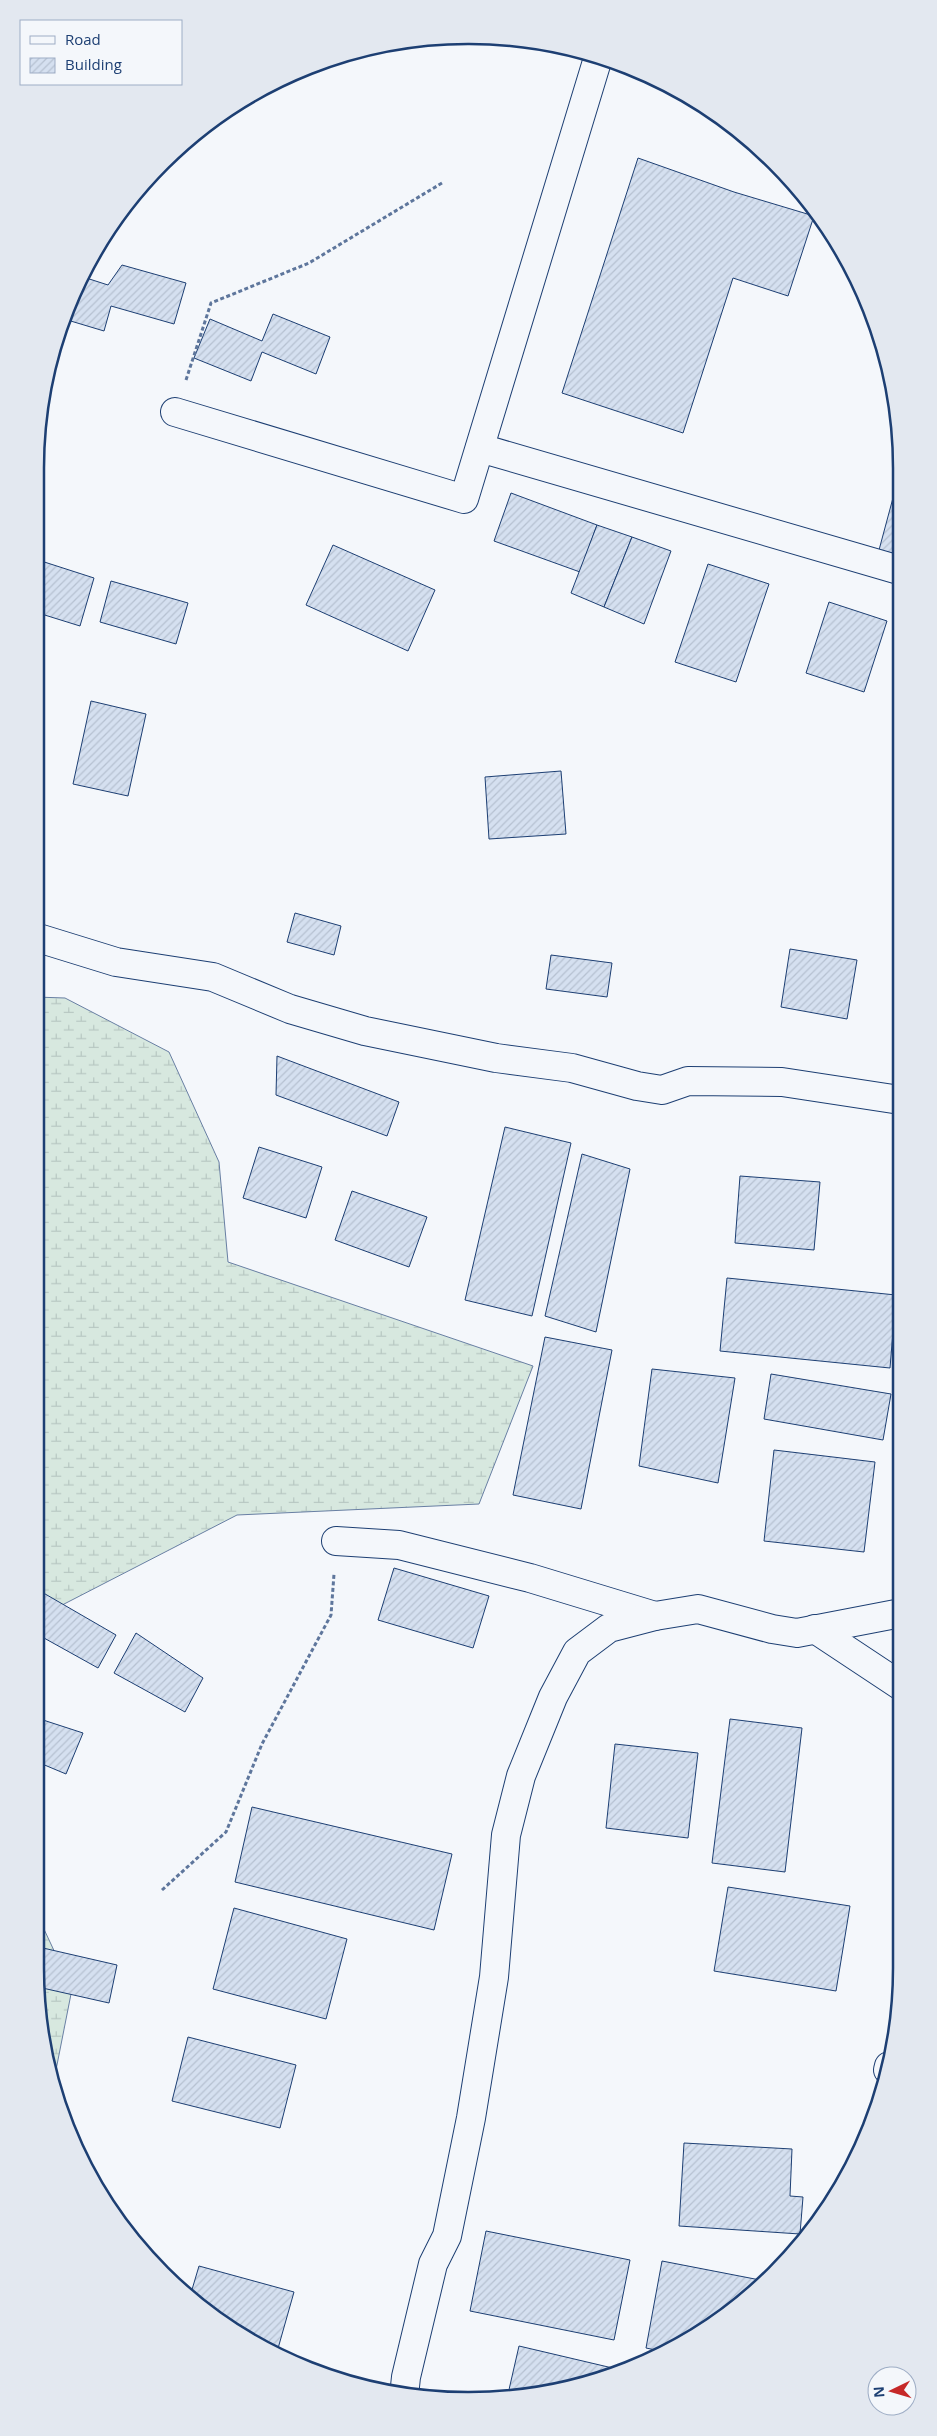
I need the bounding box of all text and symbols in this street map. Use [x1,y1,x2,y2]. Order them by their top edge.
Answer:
legend [20,20,182,85]
text: Road [65,29,101,49]
text: Building [65,54,122,74]
north arrow [867,2366,917,2416]
text: N [869,2386,889,2399]

